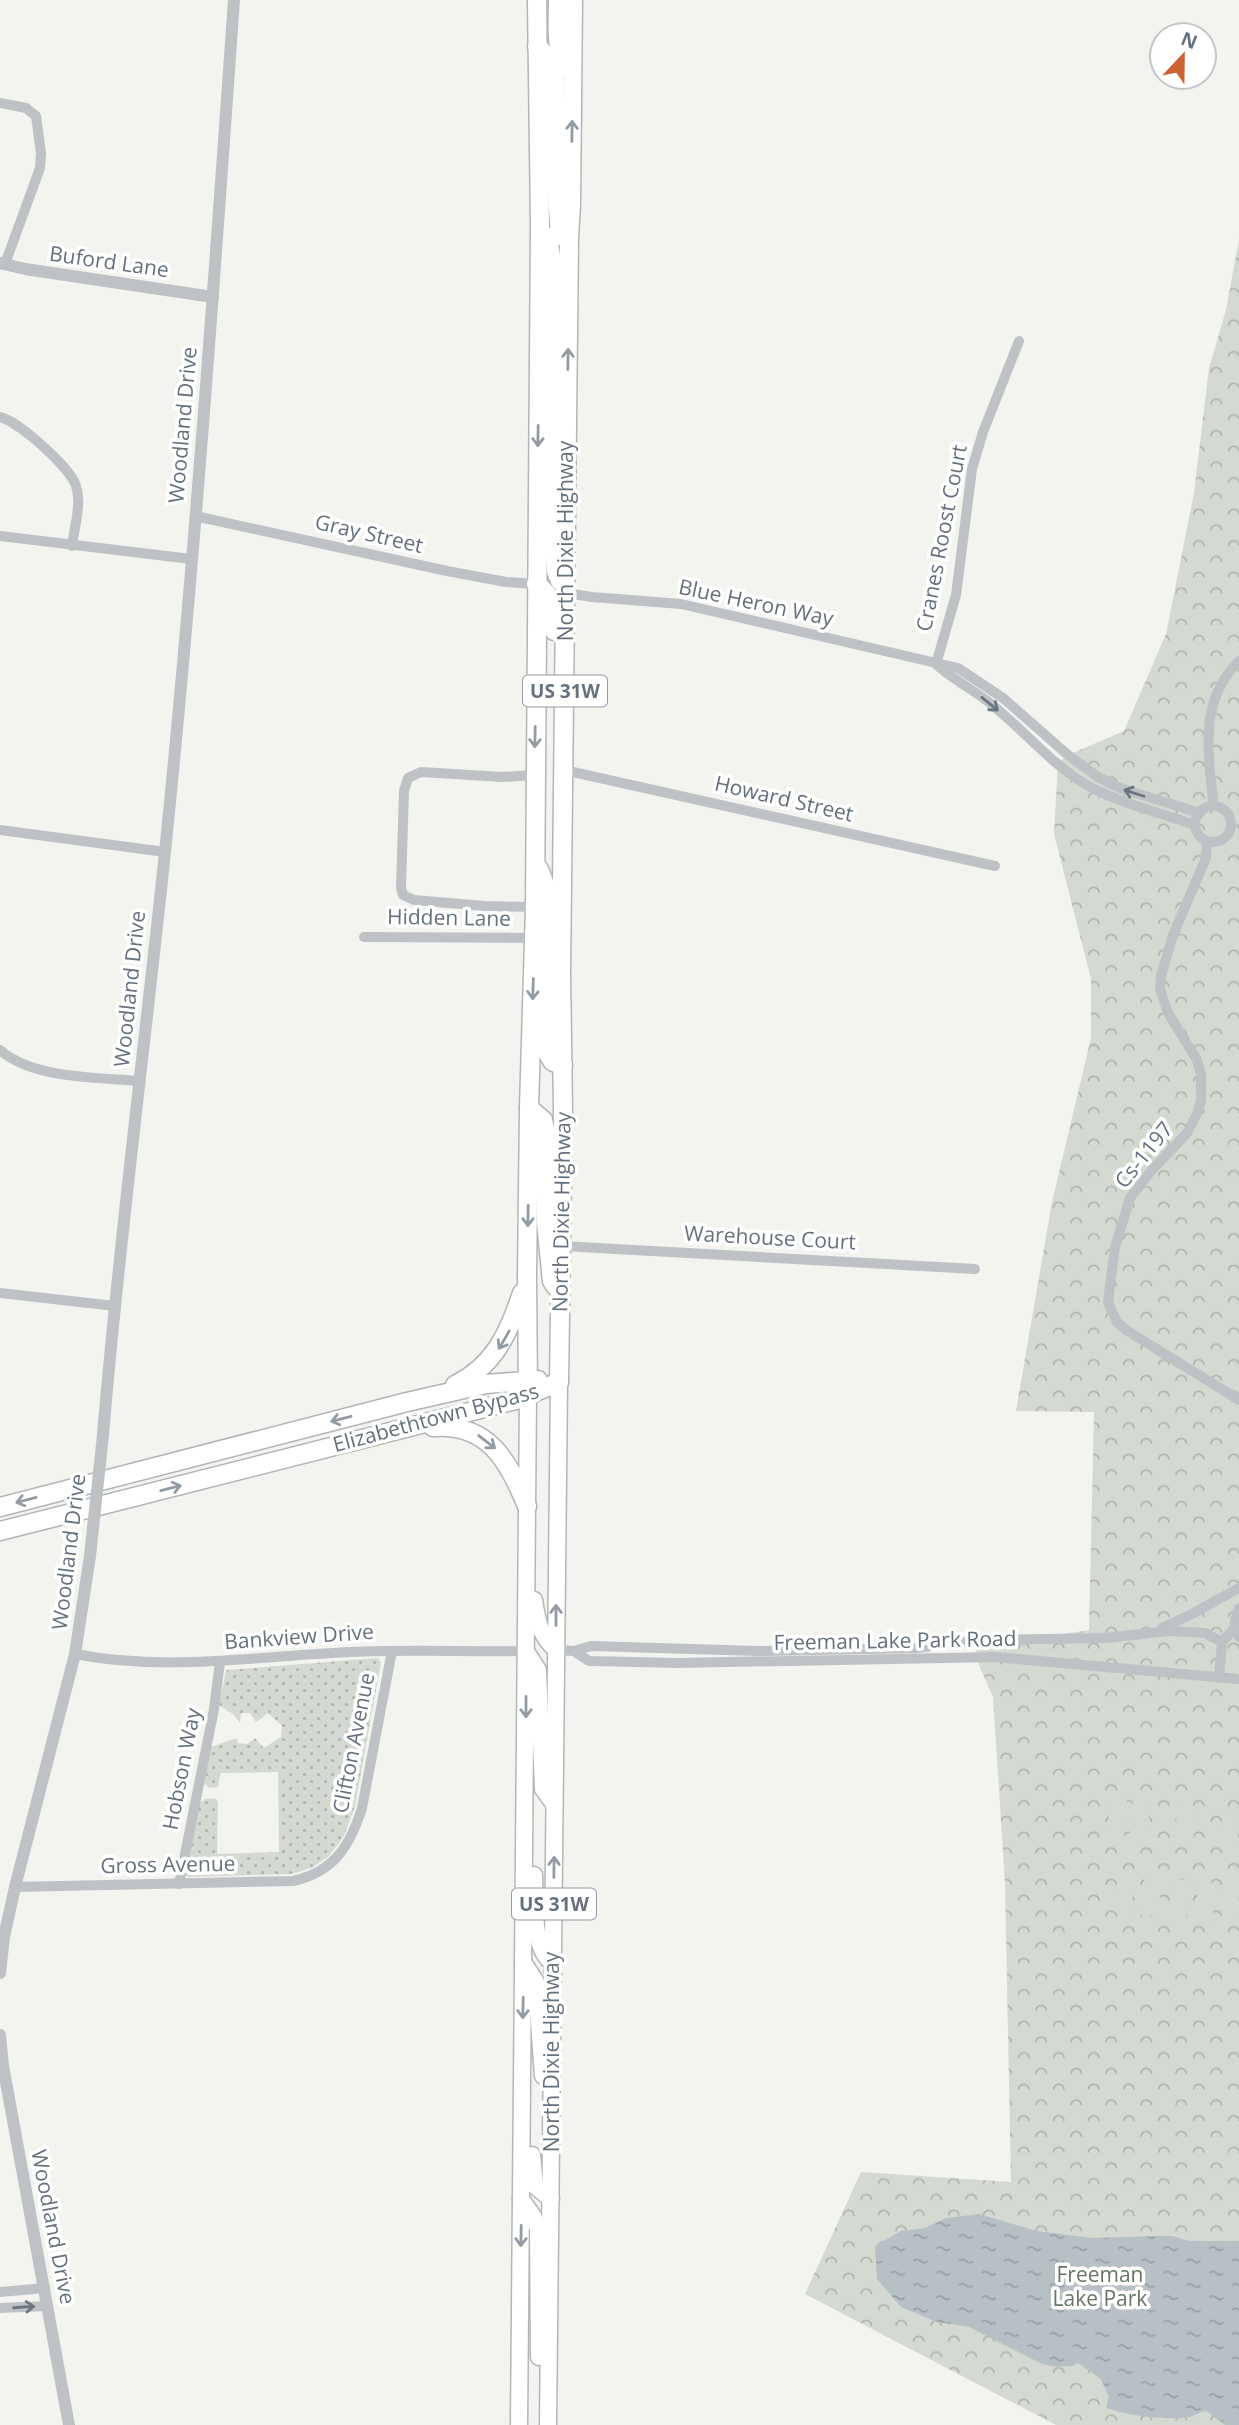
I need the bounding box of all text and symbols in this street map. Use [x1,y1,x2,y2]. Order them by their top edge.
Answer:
north arrow [1148,21,1218,91]
text: N [1177,25,1201,55]
one-way arrow [565,120,579,143]
street label: Buford Lane [48,239,171,283]
street label: Woodland Drive [161,345,203,504]
one-way arrow [561,347,574,370]
one-way arrow [531,424,545,447]
street label: North Dixie Highway [551,440,579,641]
street label: Cranes Roost Court [909,442,973,634]
street label: Gray Street [312,507,426,559]
street label: Blue Heron Way [676,572,837,632]
road number: US 31W [523,676,607,706]
one-way arrow [981,697,999,712]
one-way arrow [528,725,542,748]
street label: Howard Street [712,768,856,828]
one-way arrow [1124,785,1146,798]
street label: Hidden Lane [387,902,511,932]
street label: Woodland Drive [107,909,151,1068]
one-way arrow [526,977,539,1000]
street label: North Dixie Highway [545,1111,577,1312]
street label: Cs-1197 [1108,1115,1179,1194]
one-way arrow [521,1204,535,1227]
street label: Warehouse Court [683,1219,857,1255]
one-way arrow [496,1329,510,1349]
street label: Elizabethtown Bypass [330,1376,542,1458]
one-way arrow [330,1413,353,1426]
one-way arrow [477,1435,495,1450]
street label: Woodland Drive [45,1472,91,1632]
one-way arrow [159,1481,181,1494]
one-way arrow [15,1494,38,1507]
one-way arrow [549,1604,563,1627]
street label: Bankview Drive [223,1617,375,1655]
street label: Freeman Lake Park Road [773,1624,1017,1656]
street label: Clifton Avenue [326,1670,380,1815]
one-way arrow [519,1696,533,1719]
street label: Hobson Way [155,1705,207,1832]
street label: Gross Avenue [100,1849,236,1879]
one-way arrow [547,1856,561,1879]
road number: US 31W [512,1888,596,1920]
street label: North Dixie Highway [537,1951,565,2152]
one-way arrow [516,1997,530,2020]
street label: Woodland Drive [25,2147,83,2307]
one-way arrow [514,2224,528,2247]
park label: Freeman Lake Park [1053,2260,1147,2312]
one-way arrow [12,2300,35,2313]

